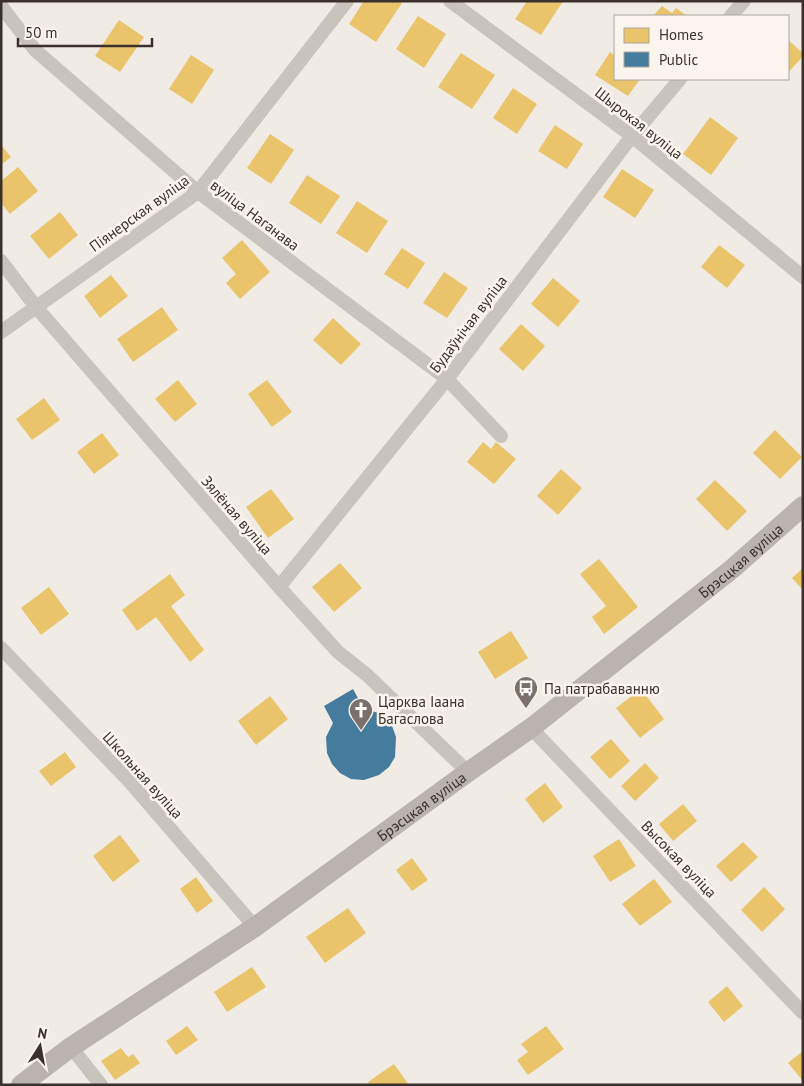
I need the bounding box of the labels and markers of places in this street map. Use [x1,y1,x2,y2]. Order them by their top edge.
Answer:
bus stop icon: Па патрабаванню [513,675,539,709]
place label: Па патрабаванню [544,679,660,698]
place label: Царква Іаана Багаслова [378,692,465,728]
church icon: Царква Іаана Багаслова [348,697,374,731]

